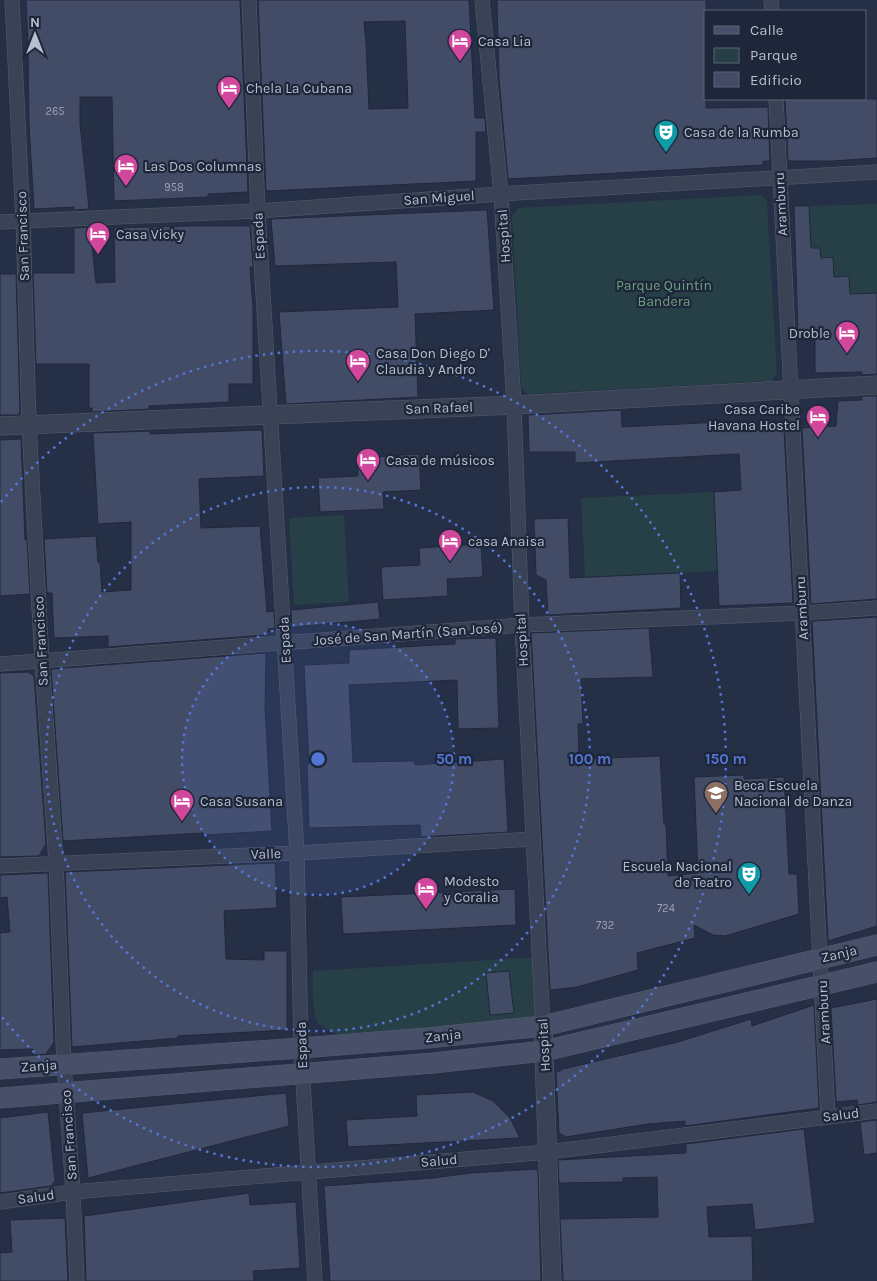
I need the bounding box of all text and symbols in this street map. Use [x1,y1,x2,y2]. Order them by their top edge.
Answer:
north arrow [10,10,60,60]
legend [704,10,867,100]
text: N [30,14,40,31]
text: Calle [750,21,784,39]
hotel icon: Casa Lia [447,28,473,62]
place label: Casa Lia [478,33,531,50]
text: Parque [750,46,798,64]
text: Edificio [750,71,802,89]
hotel icon: Chela La Cubana [216,75,242,109]
place label: Chela La Cubana [246,80,352,97]
house number: 265 [46,105,64,118]
theatre icon: Casa de la Rumba [653,119,679,153]
place label: Casa de la Rumba [684,124,799,141]
hotel icon: Las Dos Columnas [113,153,139,187]
place label: Las Dos Columnas [144,158,262,175]
street label: Aramburu [771,171,791,237]
house number: 958 [164,181,184,194]
street label: San Miguel [403,187,475,209]
street label: San Francisco [13,191,33,281]
street label: Hospital [494,209,514,263]
street label: Espada [249,212,269,260]
hotel icon: Casa Vicky [85,221,111,255]
place label: Casa Vicky [116,226,185,243]
park label: Parque Quintín Bandera [616,277,712,310]
hotel icon: Droble [834,320,860,354]
place label: Droble [789,325,830,342]
place label: Casa Don Diego D' Claudia y Andro [376,345,490,378]
hotel icon: Casa Don Diego D' Claudia y Andro [345,348,371,382]
street label: San Rafael [405,398,473,418]
place label: Casa Caribe Havana Hostel [708,401,800,434]
hotel icon: Casa Caribe Havana Hostel [805,404,831,438]
hotel icon: Casa de músicos [355,447,381,481]
place label: Casa de músicos [386,452,495,469]
hotel icon: casa Anaisa [437,528,463,562]
place label: casa Anaisa [468,533,545,550]
street label: Aramburu [792,575,812,641]
street label: San Francisco [30,596,52,686]
street label: Hospital [512,613,532,667]
street label: Espada [275,616,295,664]
street label: José de San Martín (San José) [313,619,503,649]
centre of rings [309,750,327,768]
text: 50 m [436,750,472,768]
text: 100 m [569,750,611,768]
text: 150 m [705,750,747,768]
place label: Beca Escuela Nacional de Danza [734,777,852,810]
school or university icon: Beca Escuela Nacional de Danza [703,780,729,814]
hotel icon: Casa Susana [169,788,195,822]
place label: Casa Susana [200,793,283,810]
street label: Valle [251,845,281,863]
place label: Escuela Nacional de Teatro [623,858,732,891]
theatre icon: Escuela Nacional de Teatro [736,861,762,895]
place label: Modesto y Coralia [443,873,499,906]
hotel icon: Modesto y Coralia [413,876,439,910]
house number: 724 [657,902,675,915]
house number: 732 [596,919,614,932]
street label: Zanja [819,942,859,966]
street label: Aramburu [814,979,834,1045]
street label: Hospital [534,1018,554,1072]
street label: Espada [293,1021,311,1069]
street label: Zanja [424,1026,462,1046]
street label: Zanja [20,1056,58,1076]
street label: San Francisco [57,1089,81,1181]
street label: Salud [822,1104,860,1126]
street label: Salud [420,1151,458,1171]
street label: Salud [17,1186,55,1208]

